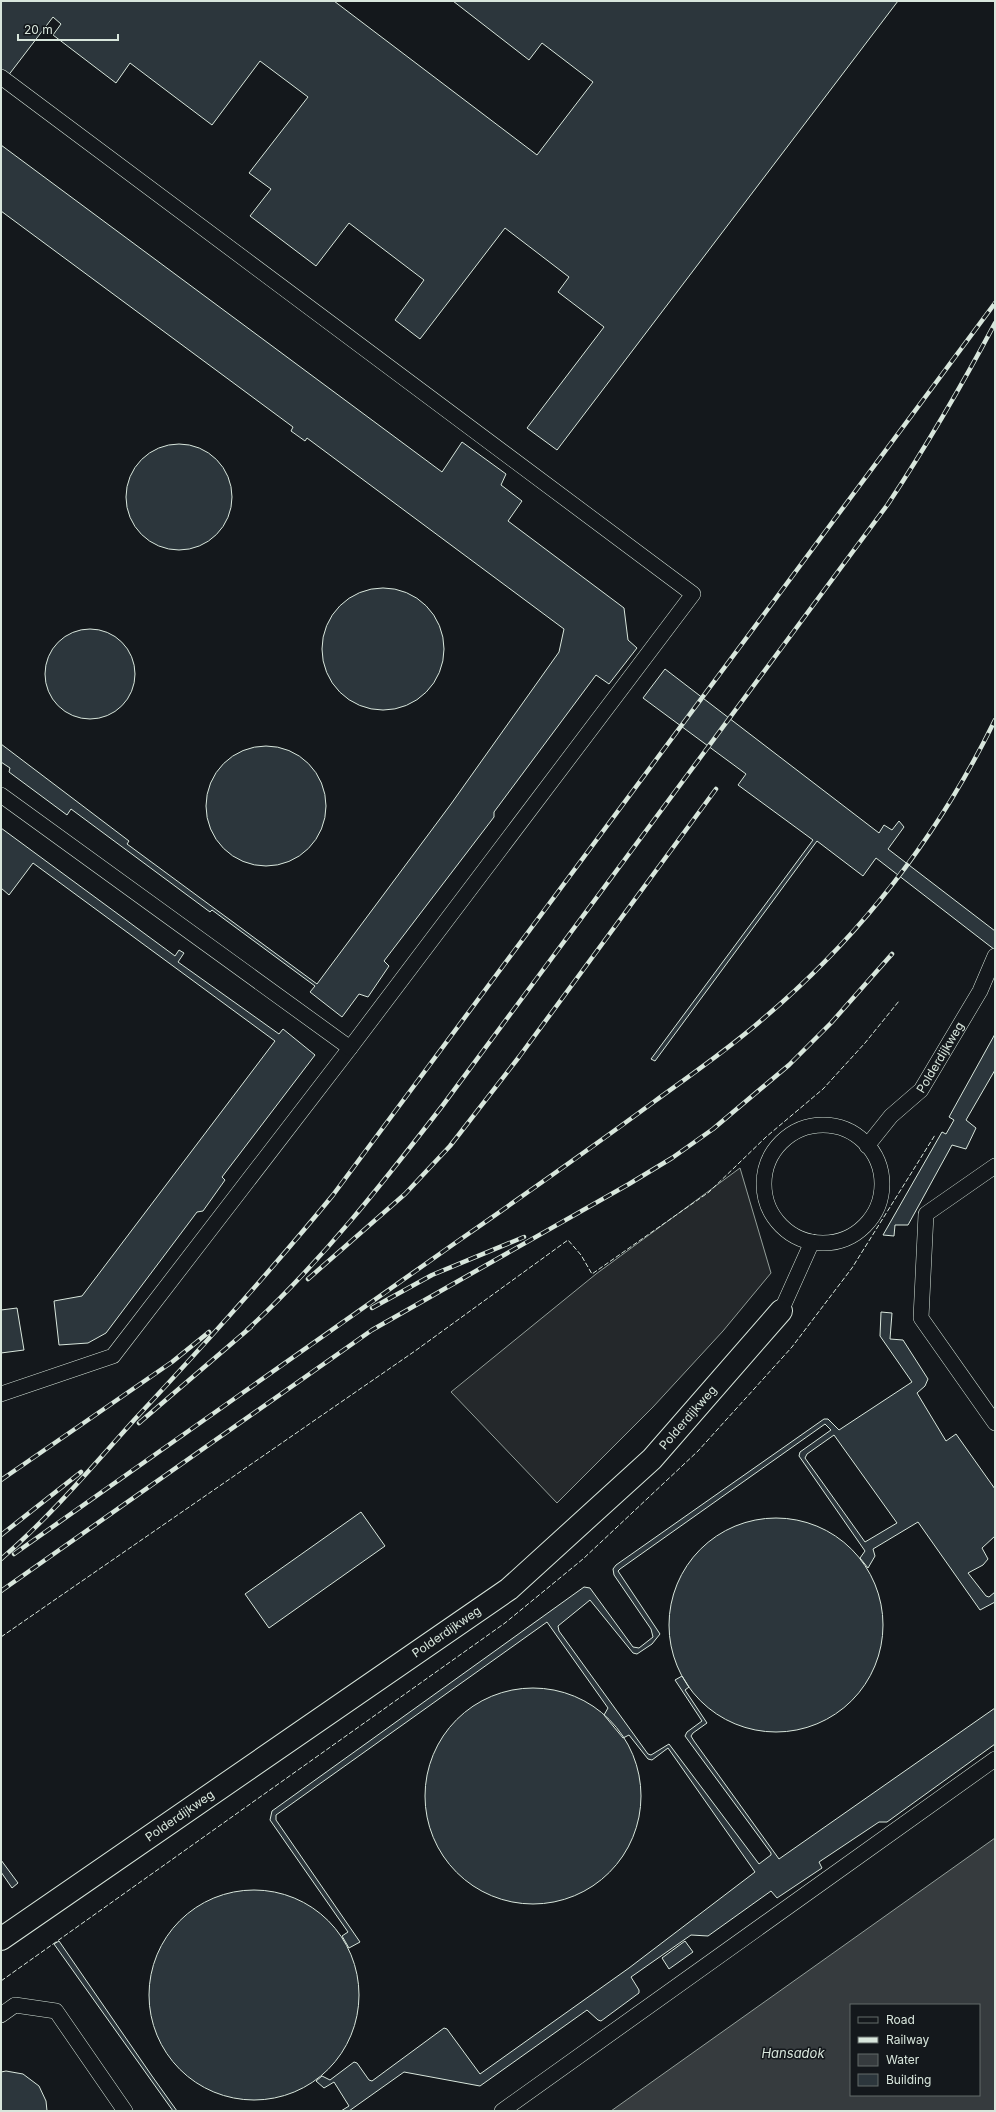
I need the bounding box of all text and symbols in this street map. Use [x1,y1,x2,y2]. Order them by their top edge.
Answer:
scale bar [18,16,118,42]
text: 20 m [24,22,53,37]
street label: Polderdijkweg [913,1019,967,1095]
street label: Polderdijkweg [656,1382,720,1452]
street label: Polderdijkweg [409,1603,483,1661]
street label: Polderdijkweg [142,1787,217,1844]
legend [850,2004,980,2096]
text: Road [886,2012,915,2027]
text: Railway [886,2032,930,2047]
water label: Hansadok [761,2045,825,2061]
text: Water [886,2052,920,2067]
text: Building [886,2072,931,2087]

